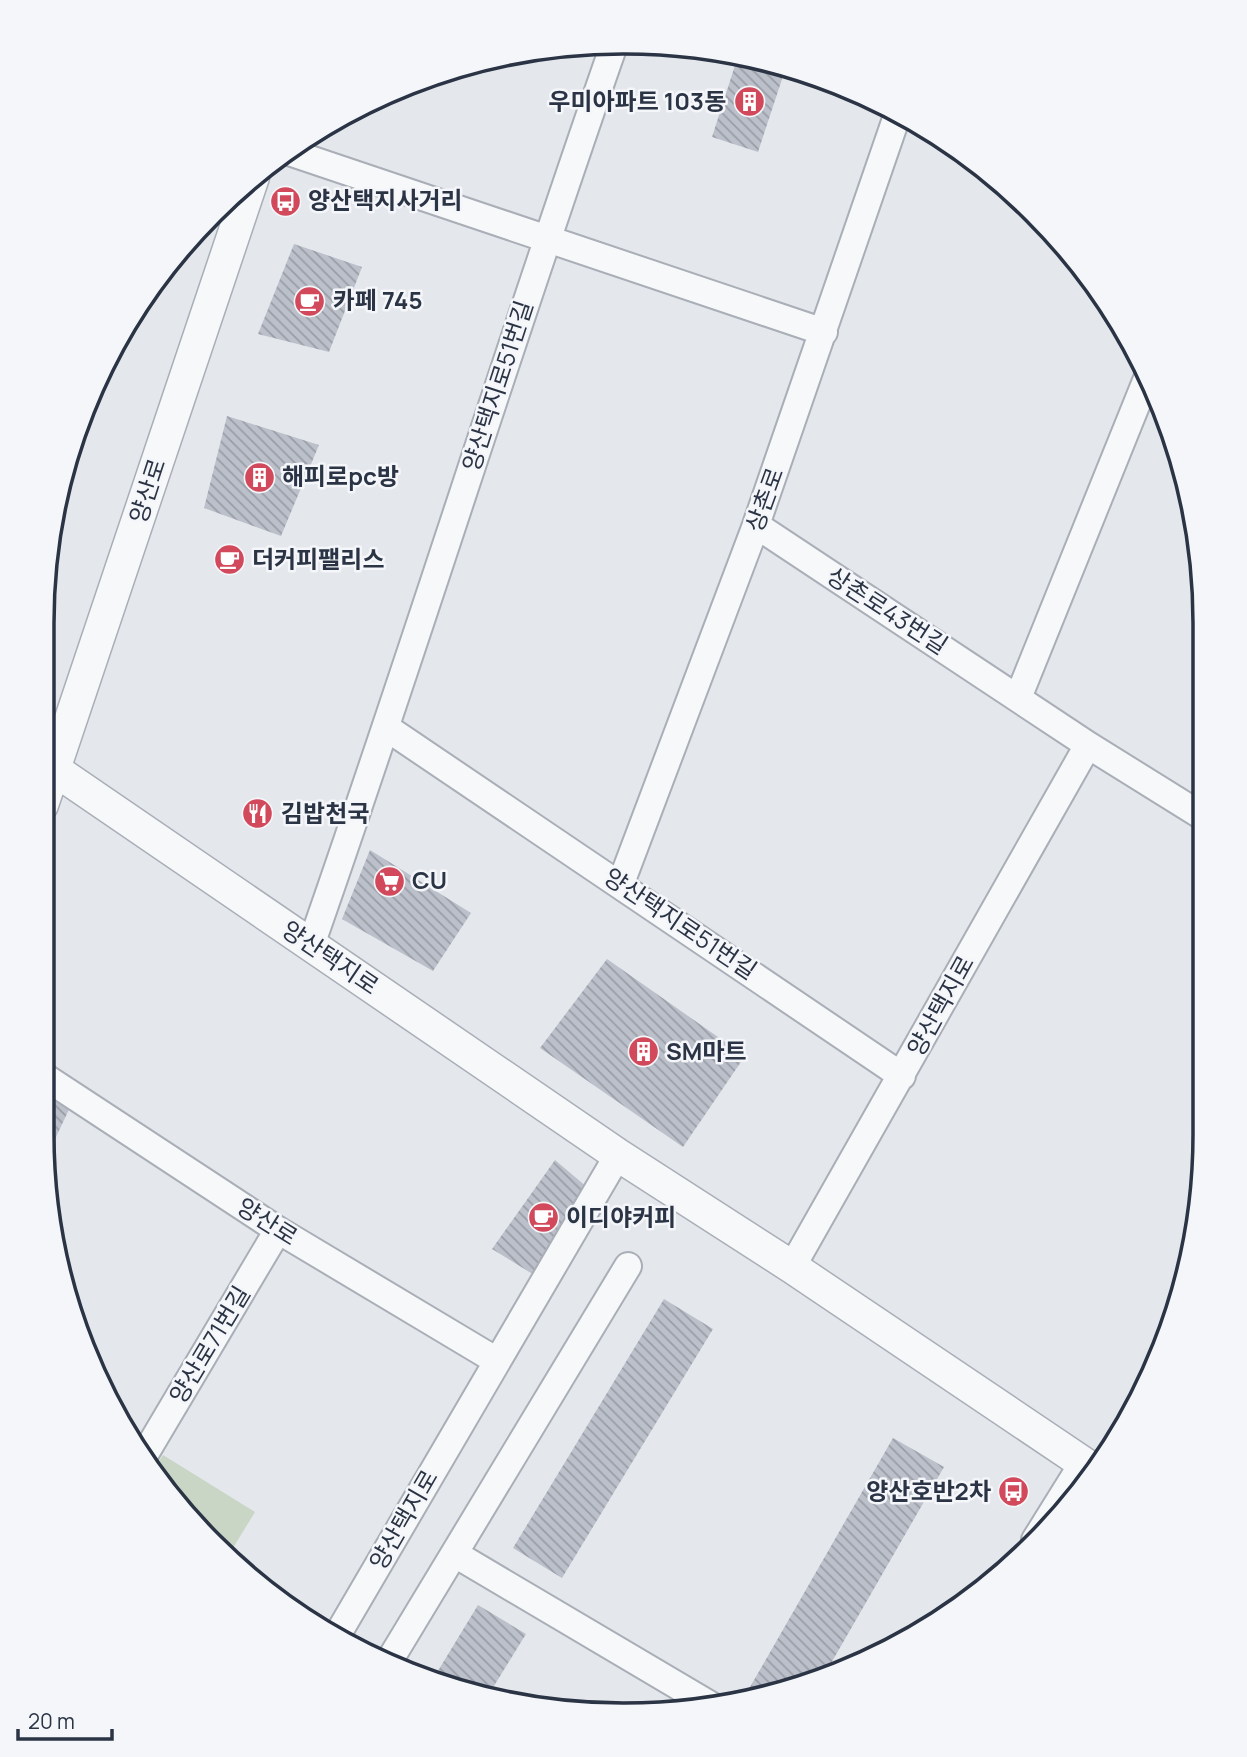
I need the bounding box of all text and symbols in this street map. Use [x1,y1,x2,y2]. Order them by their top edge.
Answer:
place label: 우미아파트 103동 [548,84,726,117]
building icon: 우미아파트 103동 [732,85,766,119]
place label: 양산택지사거리 [308,183,463,216]
bus stop icon: 양산택지사거리 [268,184,302,218]
place label: 카페 745 [333,283,422,316]
cafe icon: 카페 745 [293,284,327,318]
street label: 양산택지로51번길 [453,296,540,475]
street label: 양산로 [121,454,173,527]
place label: 해피로pc방 [282,459,399,492]
building icon: 해피로pc방 [242,460,276,494]
street label: 상촌로 [737,463,790,536]
place label: 더커피팰리스 [252,542,384,575]
cafe icon: 더커피팰리스 [212,543,246,577]
street label: 상촌로43번길 [821,558,955,661]
place label: 김밥천국 [281,796,369,829]
restaurant icon: 김밥천국 [241,797,275,831]
street label: 양산택지로51번길 [598,859,764,986]
place label: CU [412,863,447,896]
supermarket icon: CU [372,864,406,898]
street label: 양산택지로 [276,912,386,1001]
street label: 양산택지로 [898,949,981,1062]
place label: SM마트 [666,1034,746,1067]
building icon: SM마트 [626,1035,660,1069]
street label: 양산로 [231,1189,305,1252]
place label: 이디야커피 [566,1200,676,1233]
cafe icon: 이디야커피 [526,1201,560,1235]
street label: 양산로71번길 [161,1279,257,1409]
street label: 양산택지로 [361,1463,445,1575]
place label: 양산호반2차 [866,1474,991,1507]
bus stop icon: 양산호반2차 [997,1475,1031,1509]
scale bar [18,1698,112,1742]
text: 20 m [28,1707,75,1735]

